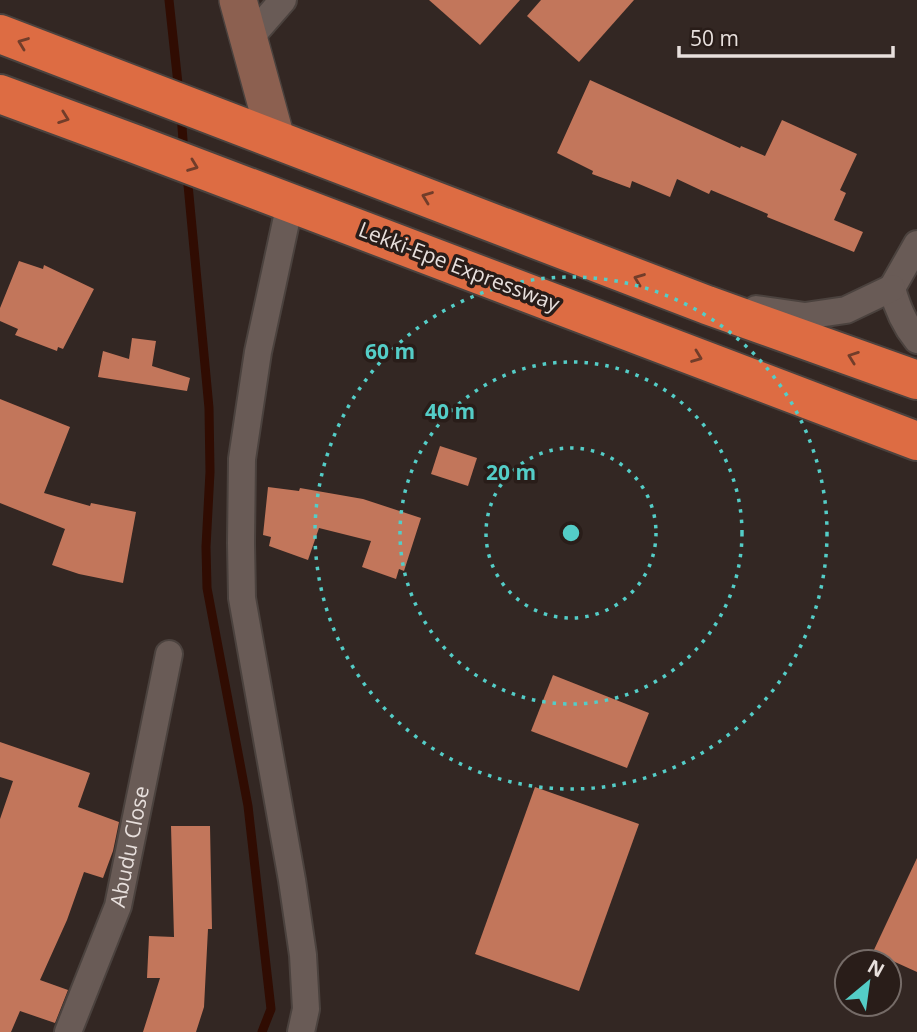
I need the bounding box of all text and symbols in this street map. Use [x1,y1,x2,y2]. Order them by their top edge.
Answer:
scale bar [679,14,892,58]
text: 50 m [690,24,739,52]
one-way arrow [17,37,29,51]
one-way arrow [58,109,70,123]
one-way arrow [186,157,198,171]
one-way arrow [421,192,433,206]
street label: Lekki-Epe Expressway [355,215,564,317]
one-way arrow [634,273,646,287]
text: 60 m [365,337,415,365]
one-way arrow [691,349,703,363]
one-way arrow [847,351,859,365]
text: 40 m [425,397,475,425]
text: 20 m [486,458,536,486]
centre of rings [559,521,583,545]
street label: Abudu Close [103,783,155,910]
north arrow [833,948,903,1018]
text: N [863,953,889,983]

